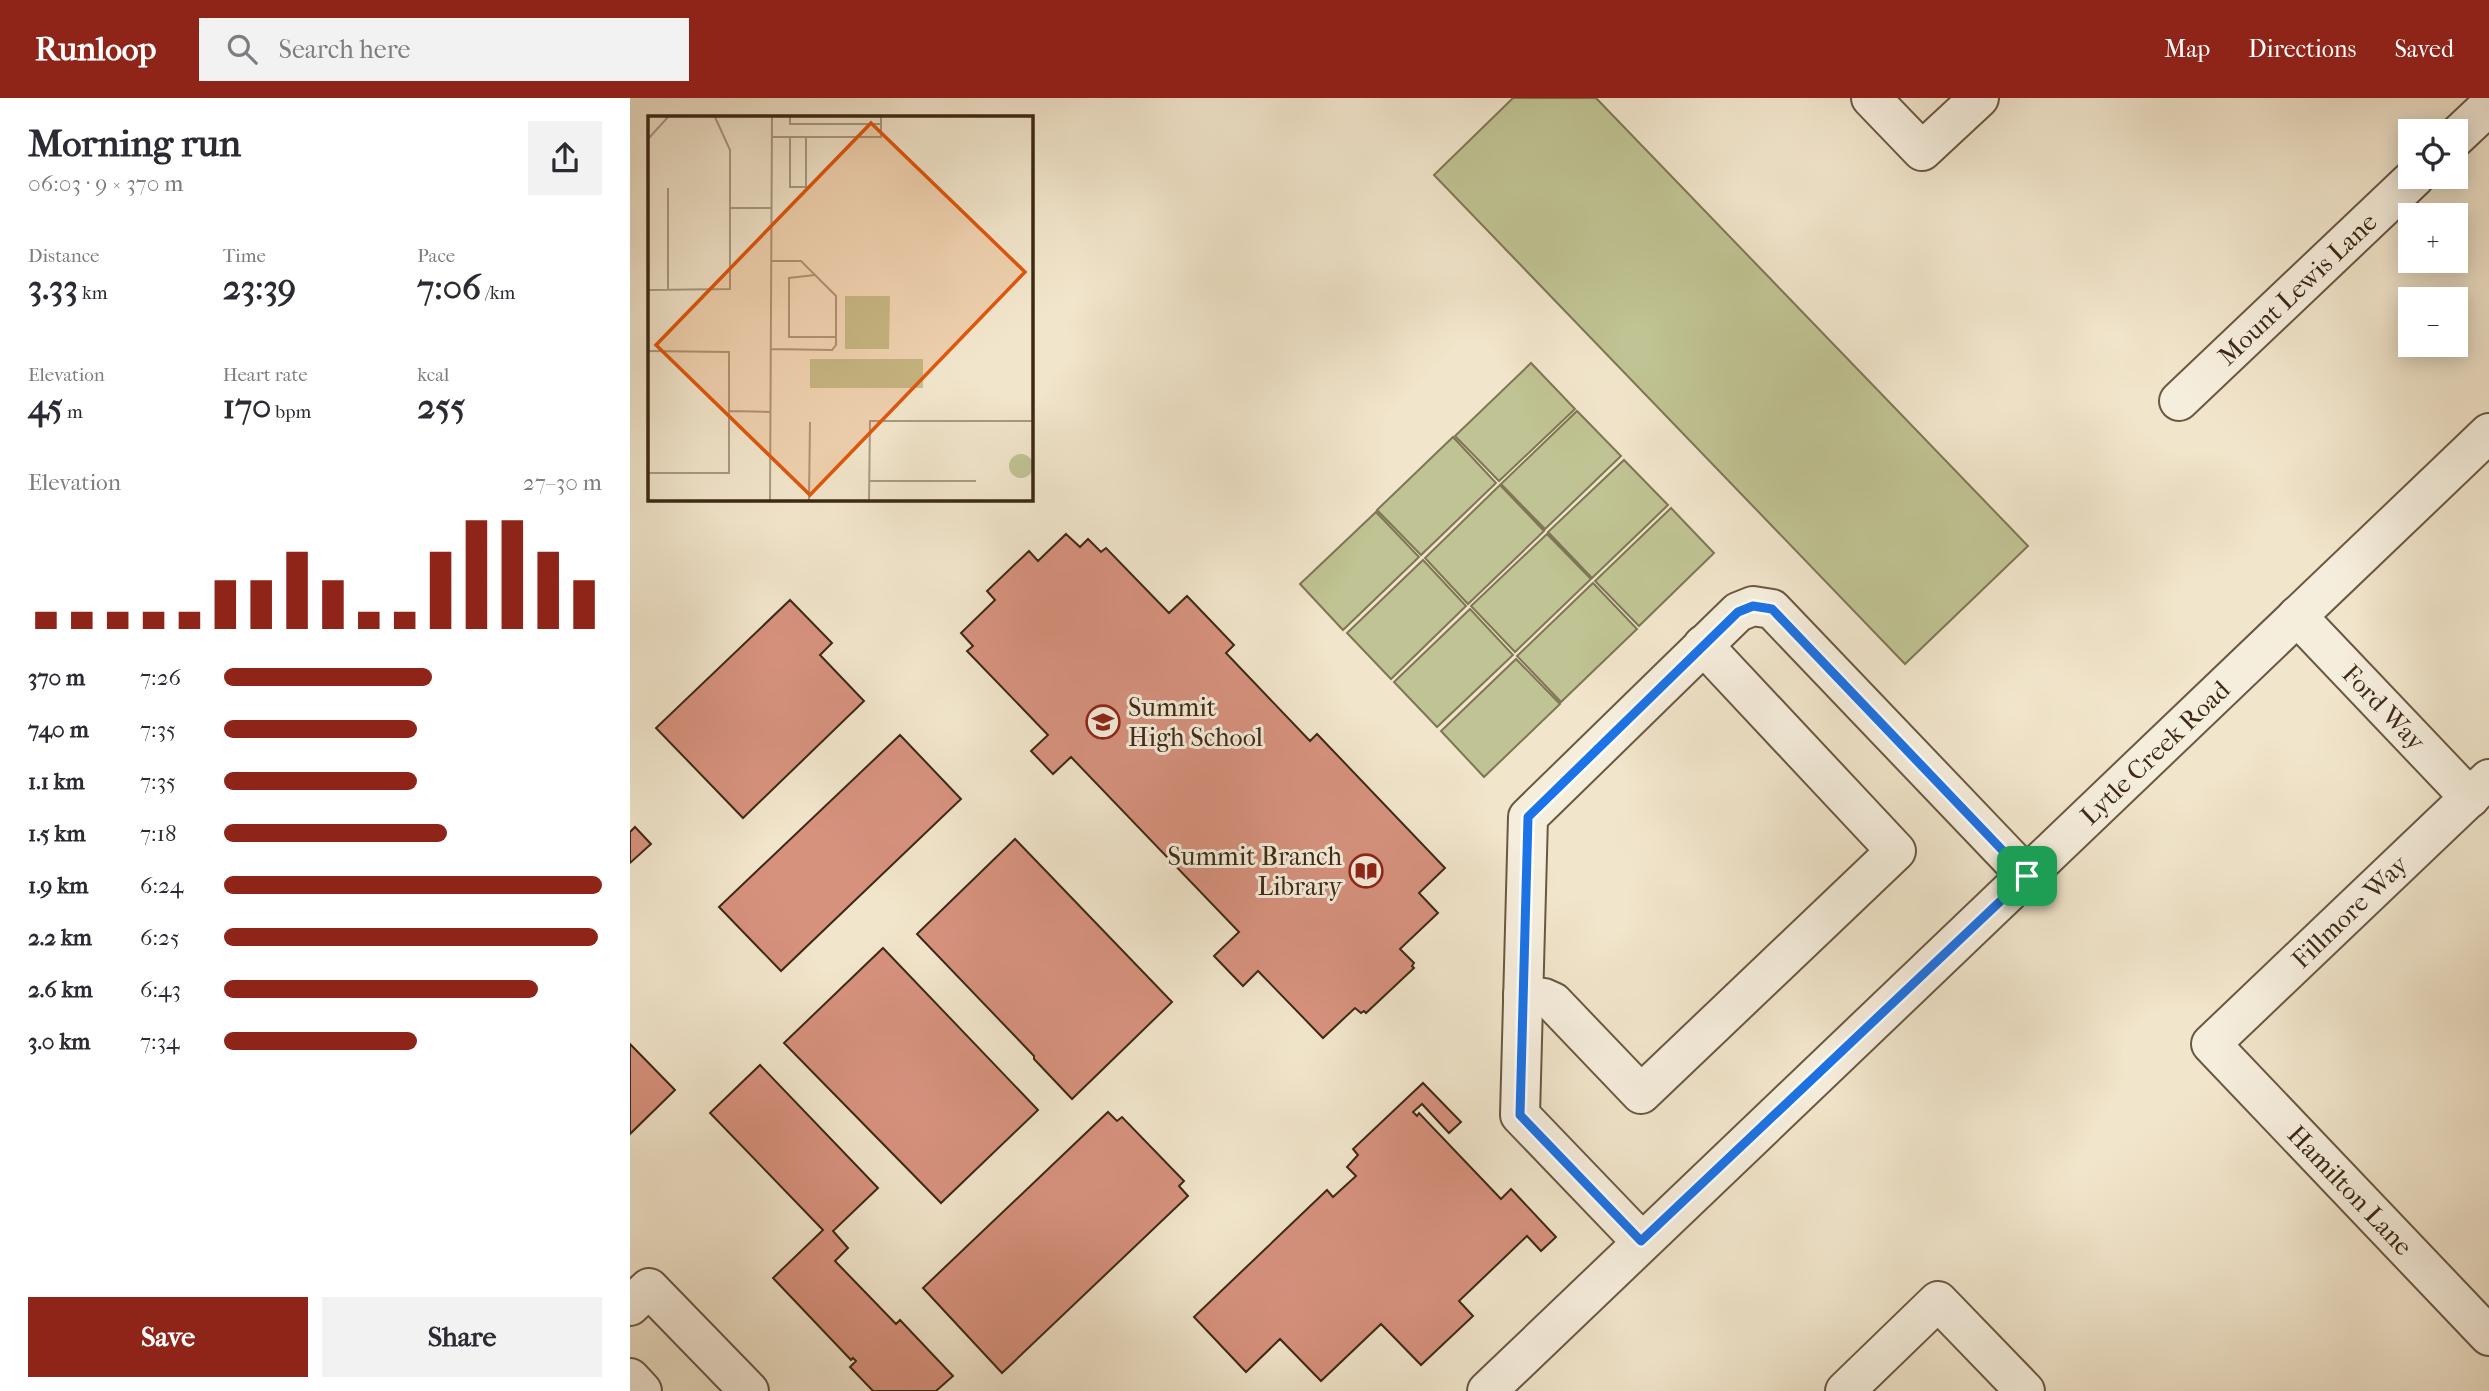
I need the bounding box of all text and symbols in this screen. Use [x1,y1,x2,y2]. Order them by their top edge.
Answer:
search box [199,18,689,81]
text: Runloop [35,30,157,69]
icon: search [223,30,261,68]
text: Search here [279,34,410,65]
text: Map [2164,35,2210,63]
text: Directions [2248,35,2356,63]
text: Saved [2394,35,2454,63]
inset map [648,116,1032,500]
map controls [2398,119,2468,357]
button: locate [2398,119,2468,189]
text: Morning run [28,121,241,166]
button: share [528,121,602,195]
text: 06:03 · 9 × 370 m [28,170,183,197]
button: + [2398,203,2468,273]
street label: Mount Lewis Lane [2211,206,2383,371]
text: Distance [28,245,99,267]
text: Time [223,245,266,267]
text: Pace [417,245,455,267]
text: 3.33 [28,267,78,308]
text: 23:39 [223,267,296,308]
text: 7:06 [417,267,481,308]
text: km [78,282,107,304]
text: /km [481,282,515,304]
button: − [2398,287,2468,357]
text: Elevation [28,364,105,386]
text: Heart rate [223,364,308,386]
text: kcal [417,364,449,386]
text: 45 [28,386,63,427]
text: 170 [223,386,271,427]
text: 255 [417,386,465,427]
text: m [63,401,83,423]
text: bpm [271,401,311,423]
text: Elevation [28,469,121,496]
text: 27–30 m [523,469,602,496]
street label: Ford Way [2336,658,2433,757]
text: 370 m [28,664,85,691]
text: 7:26 [140,664,181,691]
street label: Lytle Creek Road [2074,673,2237,831]
place label: Summit High School [1128,692,1263,753]
school or university icon: Summit High School [1084,703,1122,741]
text: 740 m [28,716,89,743]
text: 7:35 [140,716,176,743]
text: 1.1 km [28,768,85,795]
text: 7:35 [140,768,176,795]
text: 1.5 km [28,820,86,847]
text: 7:18 [140,820,176,847]
place label: Summit Branch Library [1167,841,1343,902]
pin [1997,846,2057,906]
street label: Fillmore Way [2286,848,2415,975]
library icon: Summit Branch Library [1347,852,1385,890]
icon: arrive [2008,857,2046,895]
text: 1.9 km [28,872,88,899]
text: 6:24 [140,872,183,899]
text: 2.2 km [28,924,92,951]
text: 6:25 [140,924,180,951]
text: 2.6 km [28,976,93,1003]
text: 6:43 [140,976,181,1003]
text: 3.0 km [28,1028,90,1055]
text: 7:34 [140,1028,180,1055]
street label: Hamilton Lane [2281,1119,2419,1262]
button: Save [28,1297,308,1377]
button: Share [322,1297,602,1377]

